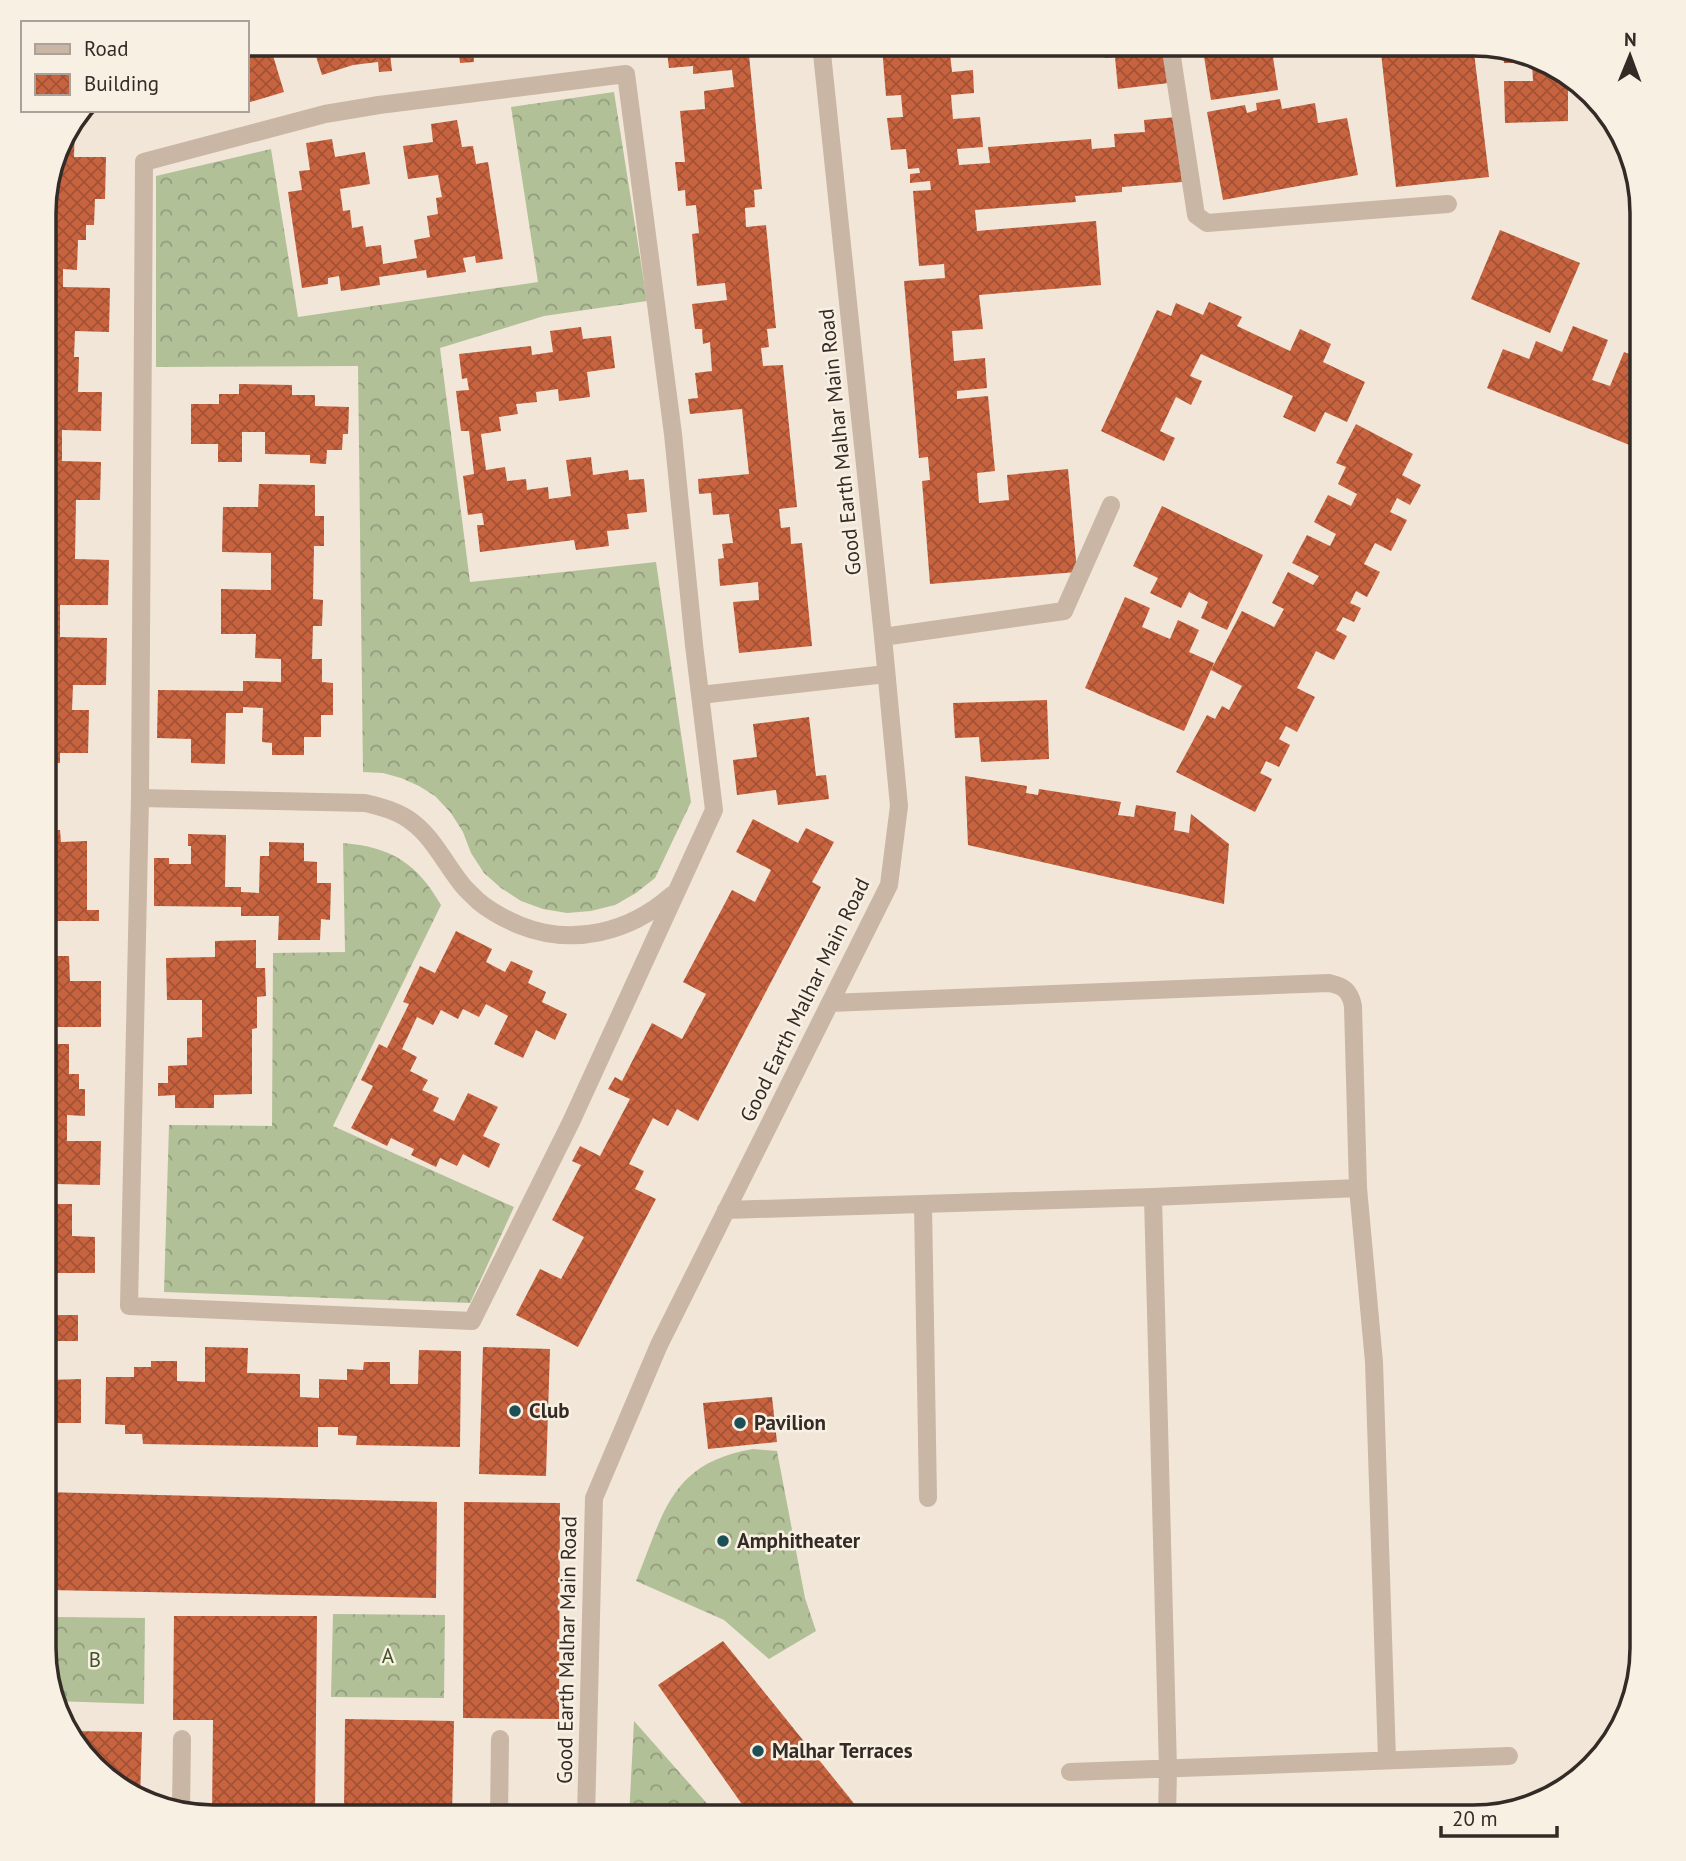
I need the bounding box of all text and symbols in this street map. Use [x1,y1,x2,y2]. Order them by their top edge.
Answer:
legend [21,21,248,112]
north arrow [1595,21,1665,91]
text: N [1624,27,1637,51]
text: Road [84,35,128,62]
text: Building [84,70,159,97]
street label: Good Earth Malhar Main Road [812,307,867,577]
street label: Good Earth Malhar Main Road [734,873,875,1126]
place label: Club [529,1397,569,1424]
marker: Club [507,1403,523,1419]
place label: Pavilion [754,1409,826,1436]
marker: Pavilion [732,1415,748,1431]
street label: Good Earth Malhar Main Road [551,1516,582,1784]
place label: Amphitheater [737,1527,861,1554]
marker: Amphitheater [715,1533,731,1549]
park label: A [382,1642,395,1669]
park label: B [89,1646,101,1673]
place label: Malhar Terraces [772,1737,913,1764]
marker: Malhar Terraces [750,1743,766,1759]
scale bar [1441,1794,1556,1838]
text: 20 m [1452,1805,1498,1832]

